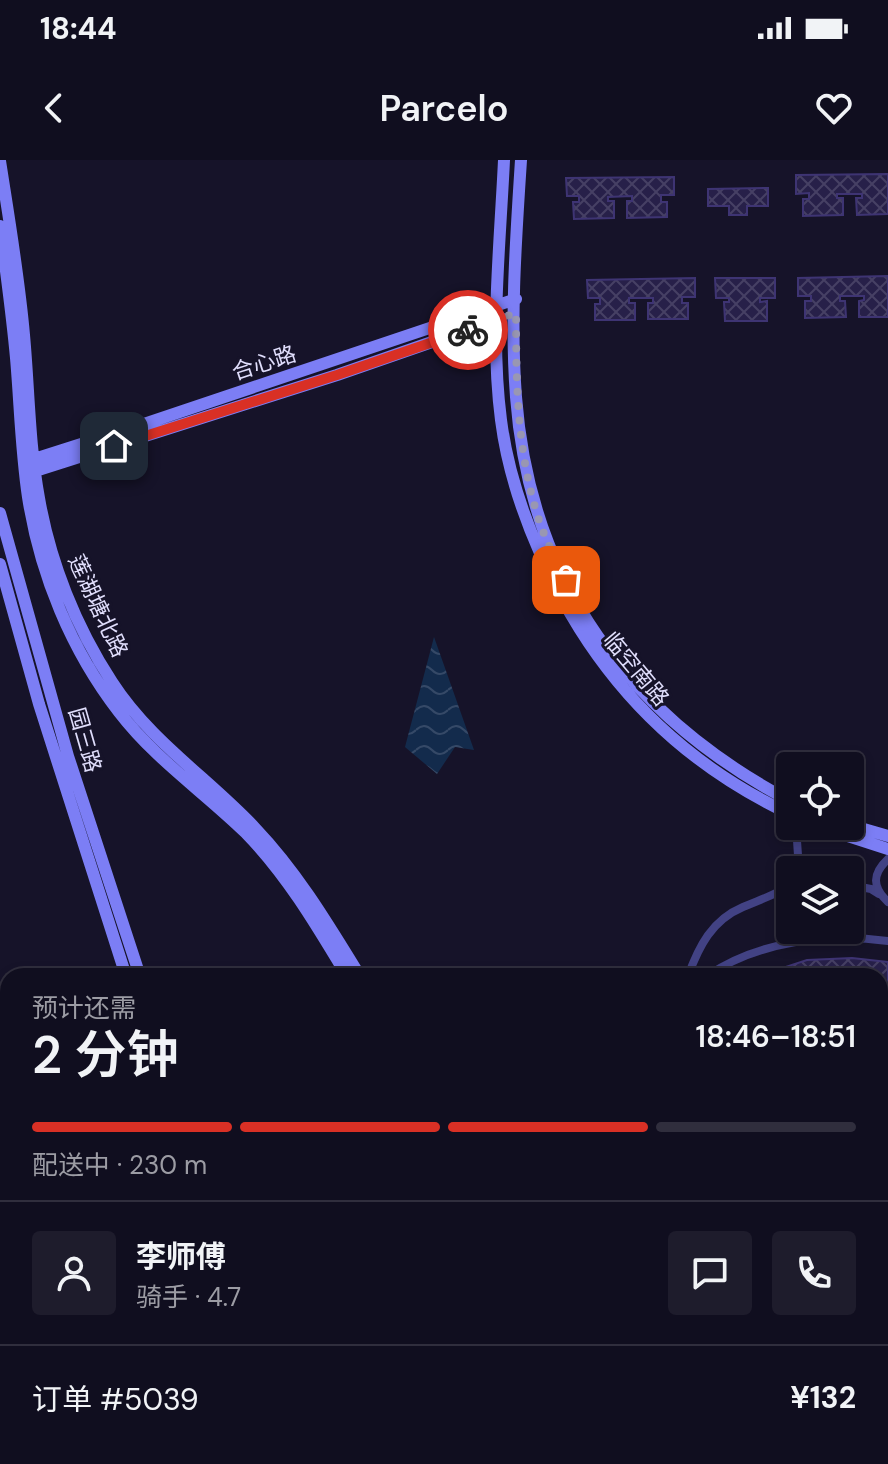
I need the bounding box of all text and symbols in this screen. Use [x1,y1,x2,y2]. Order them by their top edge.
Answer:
text: 18:44 [40,9,117,48]
text: Parcelo [380,85,508,132]
icon: back [32,86,76,130]
icon: heart [812,86,856,130]
courier [428,290,508,370]
icon: bike [446,308,490,352]
street label: 合心路 [228,339,300,387]
pin [80,412,148,480]
icon: home [92,424,136,468]
pin [532,546,600,614]
street label: 莲湖塘北路 [62,550,134,662]
icon: bag [544,558,588,602]
street label: 临空南路 [597,626,675,712]
street label: 园三路 [62,704,108,776]
map controls [776,752,864,944]
button: locate [776,752,864,840]
button: layers [776,856,864,944]
text: 预计还需 [32,991,136,1025]
text: 18:46–18:51 [696,1017,856,1056]
text: 2 分钟 [32,1021,179,1089]
text: 配送中 · 230 m [32,1148,207,1182]
button: person [32,1231,116,1315]
button: chat [668,1231,752,1315]
button: phone [772,1231,856,1315]
text: 李师傅 [136,1237,226,1276]
text: 骑手 · 4.7 [136,1280,241,1314]
text: ¥132 [790,1378,856,1417]
text: 订单 #5039 [32,1380,199,1419]

